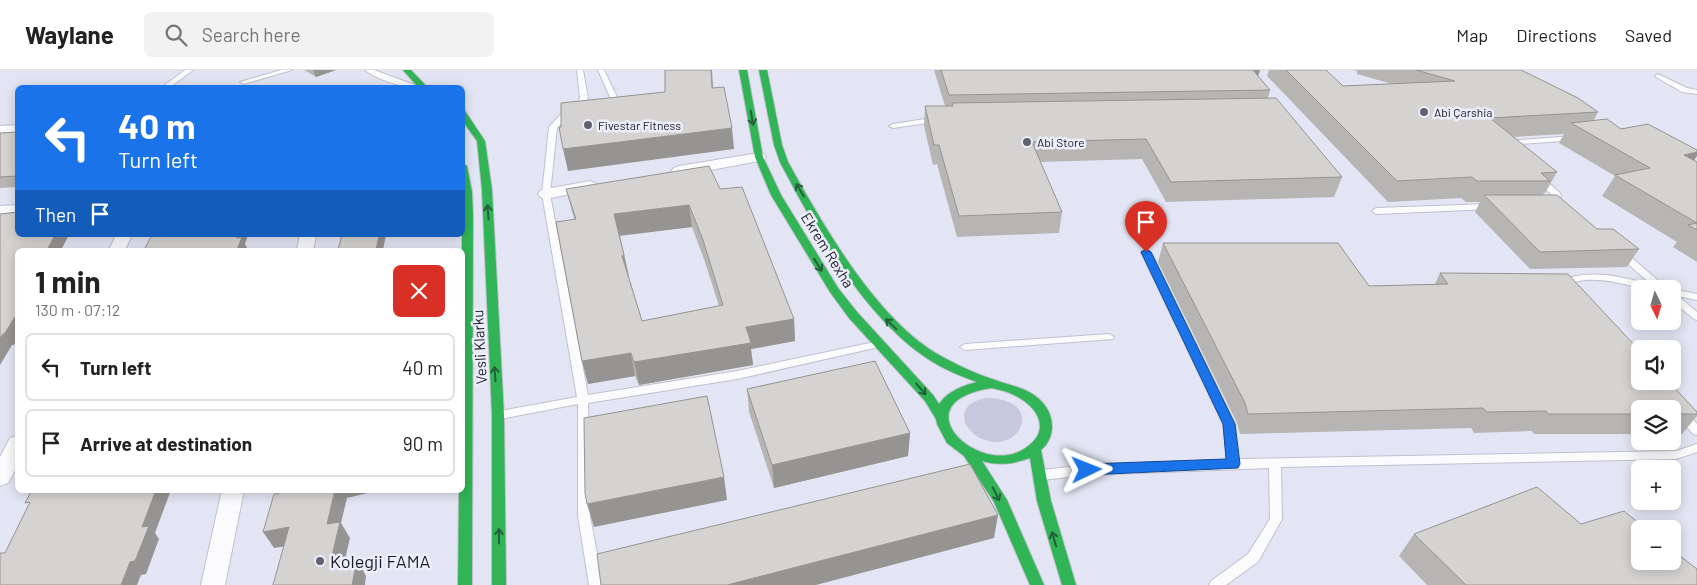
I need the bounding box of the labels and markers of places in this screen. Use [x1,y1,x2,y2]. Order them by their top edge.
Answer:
place label: Abi Çarshia [1434,105,1492,119]
marker: Abi Çarshia [1418,106,1430,118]
place label: Fivestar Fitness [598,118,681,132]
marker: Fivestar Fitness [582,119,594,131]
place label: Abi Store [1037,135,1085,149]
marker: Abi Store [1021,136,1033,148]
pin [1125,201,1167,252]
place label: Kolegji FAMA [330,550,431,572]
marker: Kolegji FAMA [314,555,326,567]

